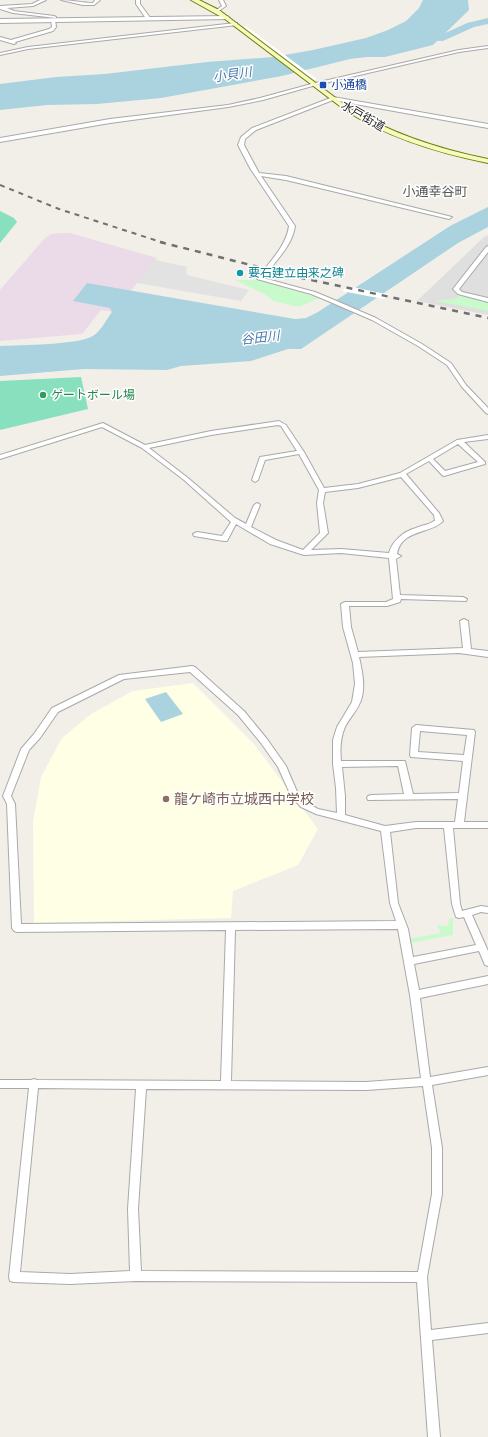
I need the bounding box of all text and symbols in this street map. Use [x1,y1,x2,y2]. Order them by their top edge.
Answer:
water label: 小貝川 [212,63,254,85]
place label: 小通橋 [331,77,367,91]
marker: 小通橋 [318,80,328,90]
street label: 水戸街道 [339,97,388,133]
district label: 小通幸谷町 [402,183,468,199]
place label: 要石建立由来之碑 [248,265,344,279]
marker: 要石建立由来之碑 [235,268,245,278]
water label: 谷田川 [240,327,282,347]
place label: ゲートボール場 [51,387,135,401]
marker: ゲートボール場 [38,390,48,400]
place label: 龍ケ崎市立城西中学校 [174,790,314,807]
marker: 龍ケ崎市立城西中学校 [161,794,171,804]

